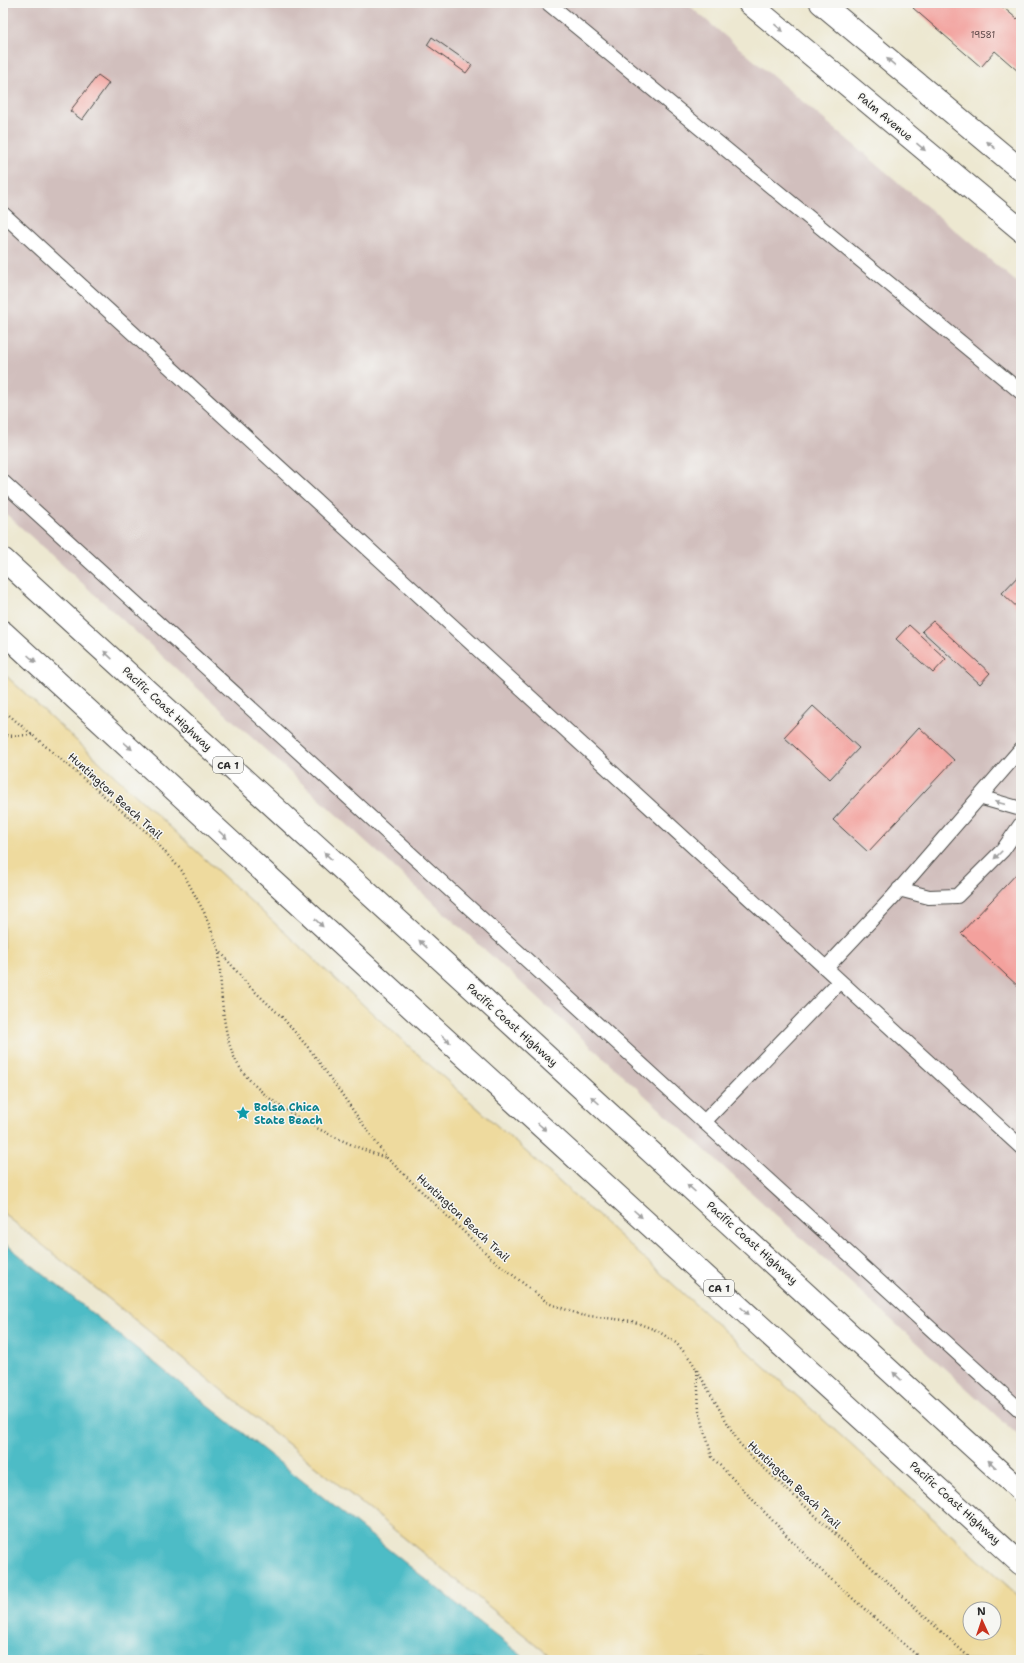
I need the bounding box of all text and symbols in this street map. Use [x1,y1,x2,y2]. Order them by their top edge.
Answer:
one-way arrow [773,24,784,32]
house number: 19581 [971,29,995,41]
one-way arrow [886,57,897,66]
street label: Palm Avenue [854,89,916,145]
one-way arrow [986,141,996,150]
one-way arrow [916,143,927,152]
one-way arrow [103,650,113,660]
one-way arrow [27,654,37,663]
street label: Pacific Coast Highway [119,663,215,755]
one-way arrow [122,742,133,751]
street label: Huntington Beach Trail [65,750,166,843]
road number: CA 1 [213,757,243,773]
one-way arrow [994,800,1006,806]
one-way arrow [218,830,228,839]
one-way arrow [993,850,1003,860]
one-way arrow [322,852,333,861]
one-way arrow [314,918,324,927]
one-way arrow [418,940,428,949]
street label: Pacific Coast Highway [463,980,561,1070]
one-way arrow [441,1035,451,1044]
one-way arrow [590,1096,600,1105]
place label: Bolsa Chica State Beach [254,1100,323,1128]
place icon: Bolsa Chica State Beach [235,1105,251,1121]
one-way arrow [537,1122,547,1132]
street label: Huntington Beach Trail [413,1171,513,1266]
one-way arrow [686,1183,696,1193]
street label: Pacific Coast Highway [703,1198,801,1288]
one-way arrow [633,1210,643,1219]
road number: CA 1 [704,1280,734,1296]
one-way arrow [739,1307,750,1316]
one-way arrow [892,1372,902,1381]
street label: Huntington Beach Trail [744,1438,844,1533]
street label: Pacific Coast Highway [906,1458,1004,1548]
one-way arrow [987,1460,997,1469]
north arrow [962,1601,1002,1641]
text: N [977,1604,987,1619]

